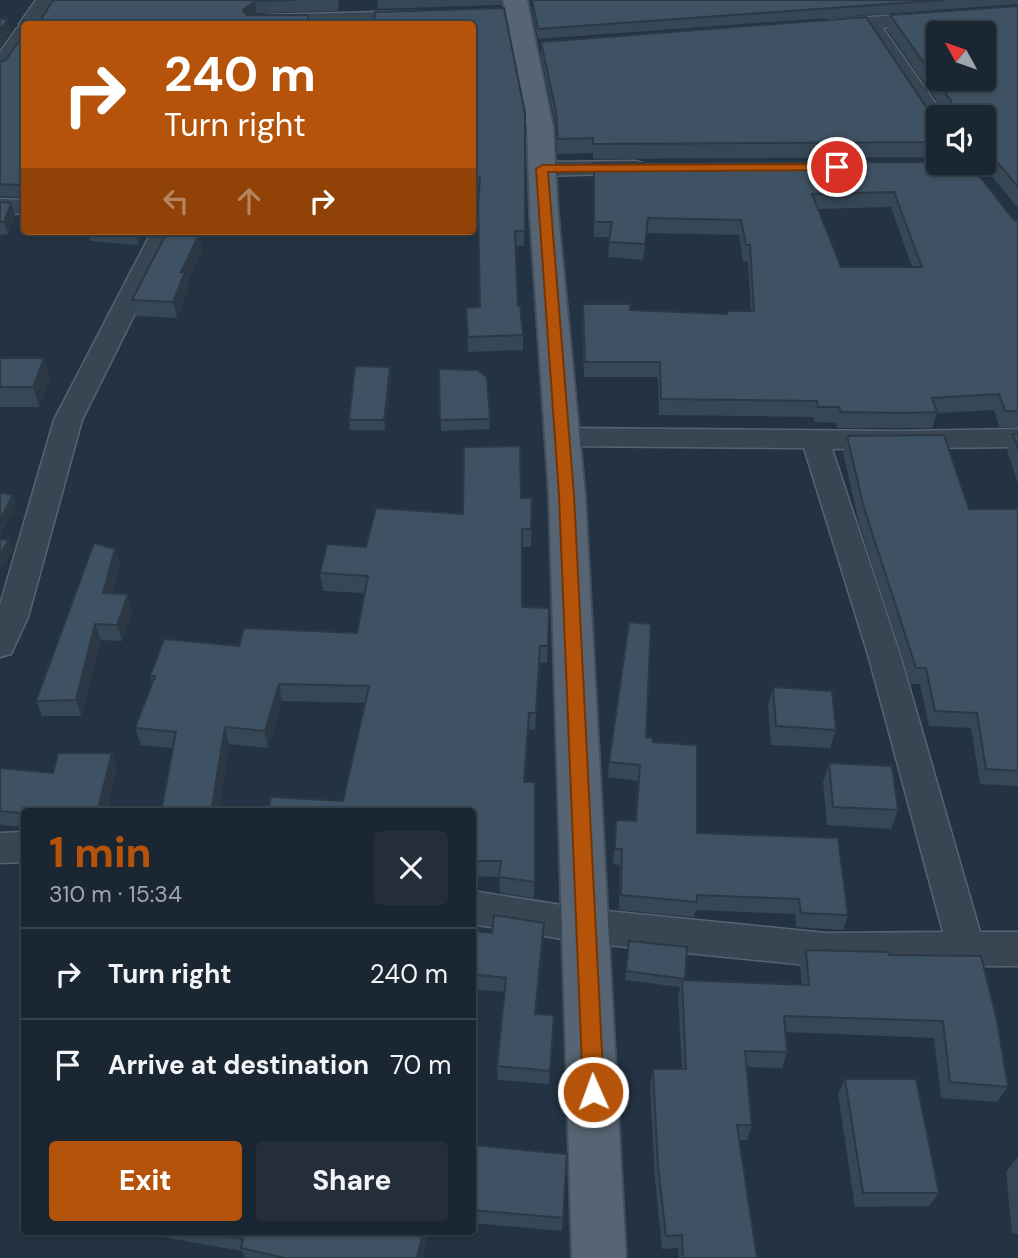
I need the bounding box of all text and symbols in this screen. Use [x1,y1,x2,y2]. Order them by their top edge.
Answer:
north arrow [926,21,996,91]
map controls [926,21,996,175]
text: 240 m [164,42,316,106]
icon: right [49,49,140,140]
text: Turn right [164,104,306,146]
button: sound [926,105,996,175]
pin [807,137,867,197]
icon: arrive [818,148,856,186]
icon: left [157,182,195,220]
icon: ahead [230,182,268,220]
icon: right [303,182,341,220]
text: 1 min [49,825,152,880]
button: close [374,831,448,905]
text: 310 m · 15:34 [49,879,182,909]
icon: right [49,955,87,993]
text: Turn right [108,957,232,991]
text: 240 m [370,957,448,991]
icon: arrive [49,1046,87,1084]
text: Arrive at destination [108,1048,369,1082]
text: 70 m [390,1048,451,1082]
position arrow [556,1055,630,1129]
button: Exit [49,1141,242,1221]
button: Share [256,1141,448,1221]

